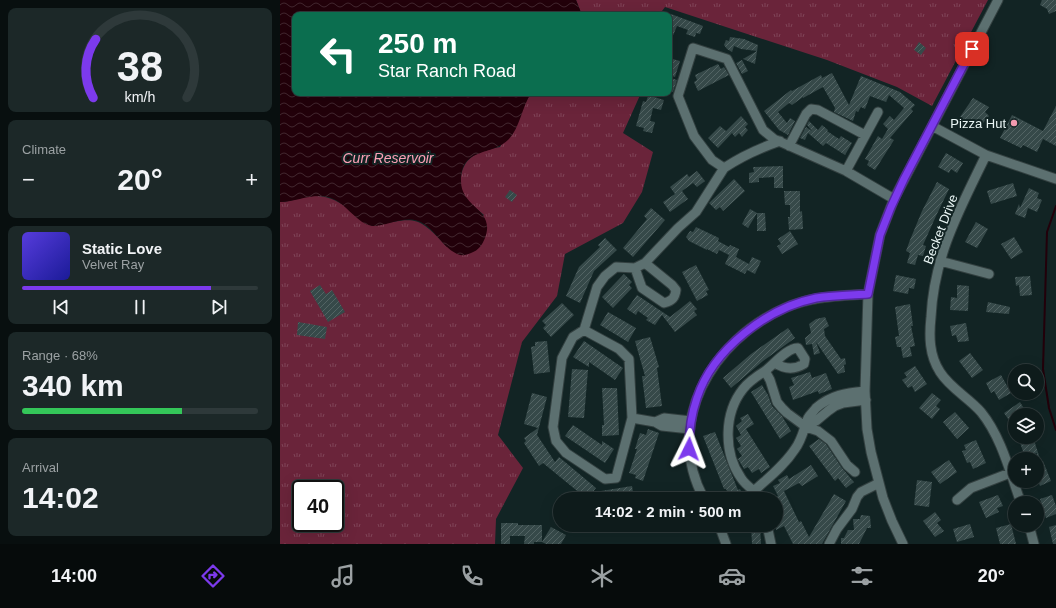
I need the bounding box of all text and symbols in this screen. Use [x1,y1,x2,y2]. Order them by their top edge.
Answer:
icon: left [312,28,364,80]
text: 250 m [378,28,457,59]
pin [955,32,989,66]
icon: arrive [961,38,983,60]
text: 38 [117,43,163,90]
text: Star Ranch Road [378,61,516,81]
text: km/h [125,89,156,105]
place label: Pizza Hut [950,116,1006,131]
marker: Pizza Hut [1009,118,1019,128]
text: Climate [22,142,66,157]
water label: Curr Reservoir [342,150,435,166]
text: 20° [117,163,163,196]
text: − [22,167,35,192]
text: + [245,167,258,192]
street label: Becket Drive [920,192,961,266]
text: Static Love [82,240,162,257]
text: Velvet Ray [82,257,144,272]
icon: previous [50,296,72,318]
icon: pause [129,296,151,318]
icon: next [208,296,230,318]
text: Range · 68% [22,348,98,363]
map controls [1008,364,1044,532]
button: search [1008,364,1044,400]
text: 340 km [22,369,124,402]
button: layers [1008,408,1044,444]
position arrow [668,428,710,470]
button: + [1008,452,1044,488]
text: Arrival [22,460,59,475]
speed limit sign: 40 [292,480,344,532]
text: 14:02 [22,481,99,514]
button: − [1008,496,1044,532]
text: 14:02 · 2 min · 500 m [595,503,741,520]
icon: directions [199,562,227,590]
icon: music [329,562,357,590]
icon: phone [458,562,486,590]
icon: climate [588,562,616,590]
icon: car [718,562,746,590]
icon: filters [848,562,876,590]
text: 14:00 [51,566,97,586]
text: 20° [978,566,1005,586]

